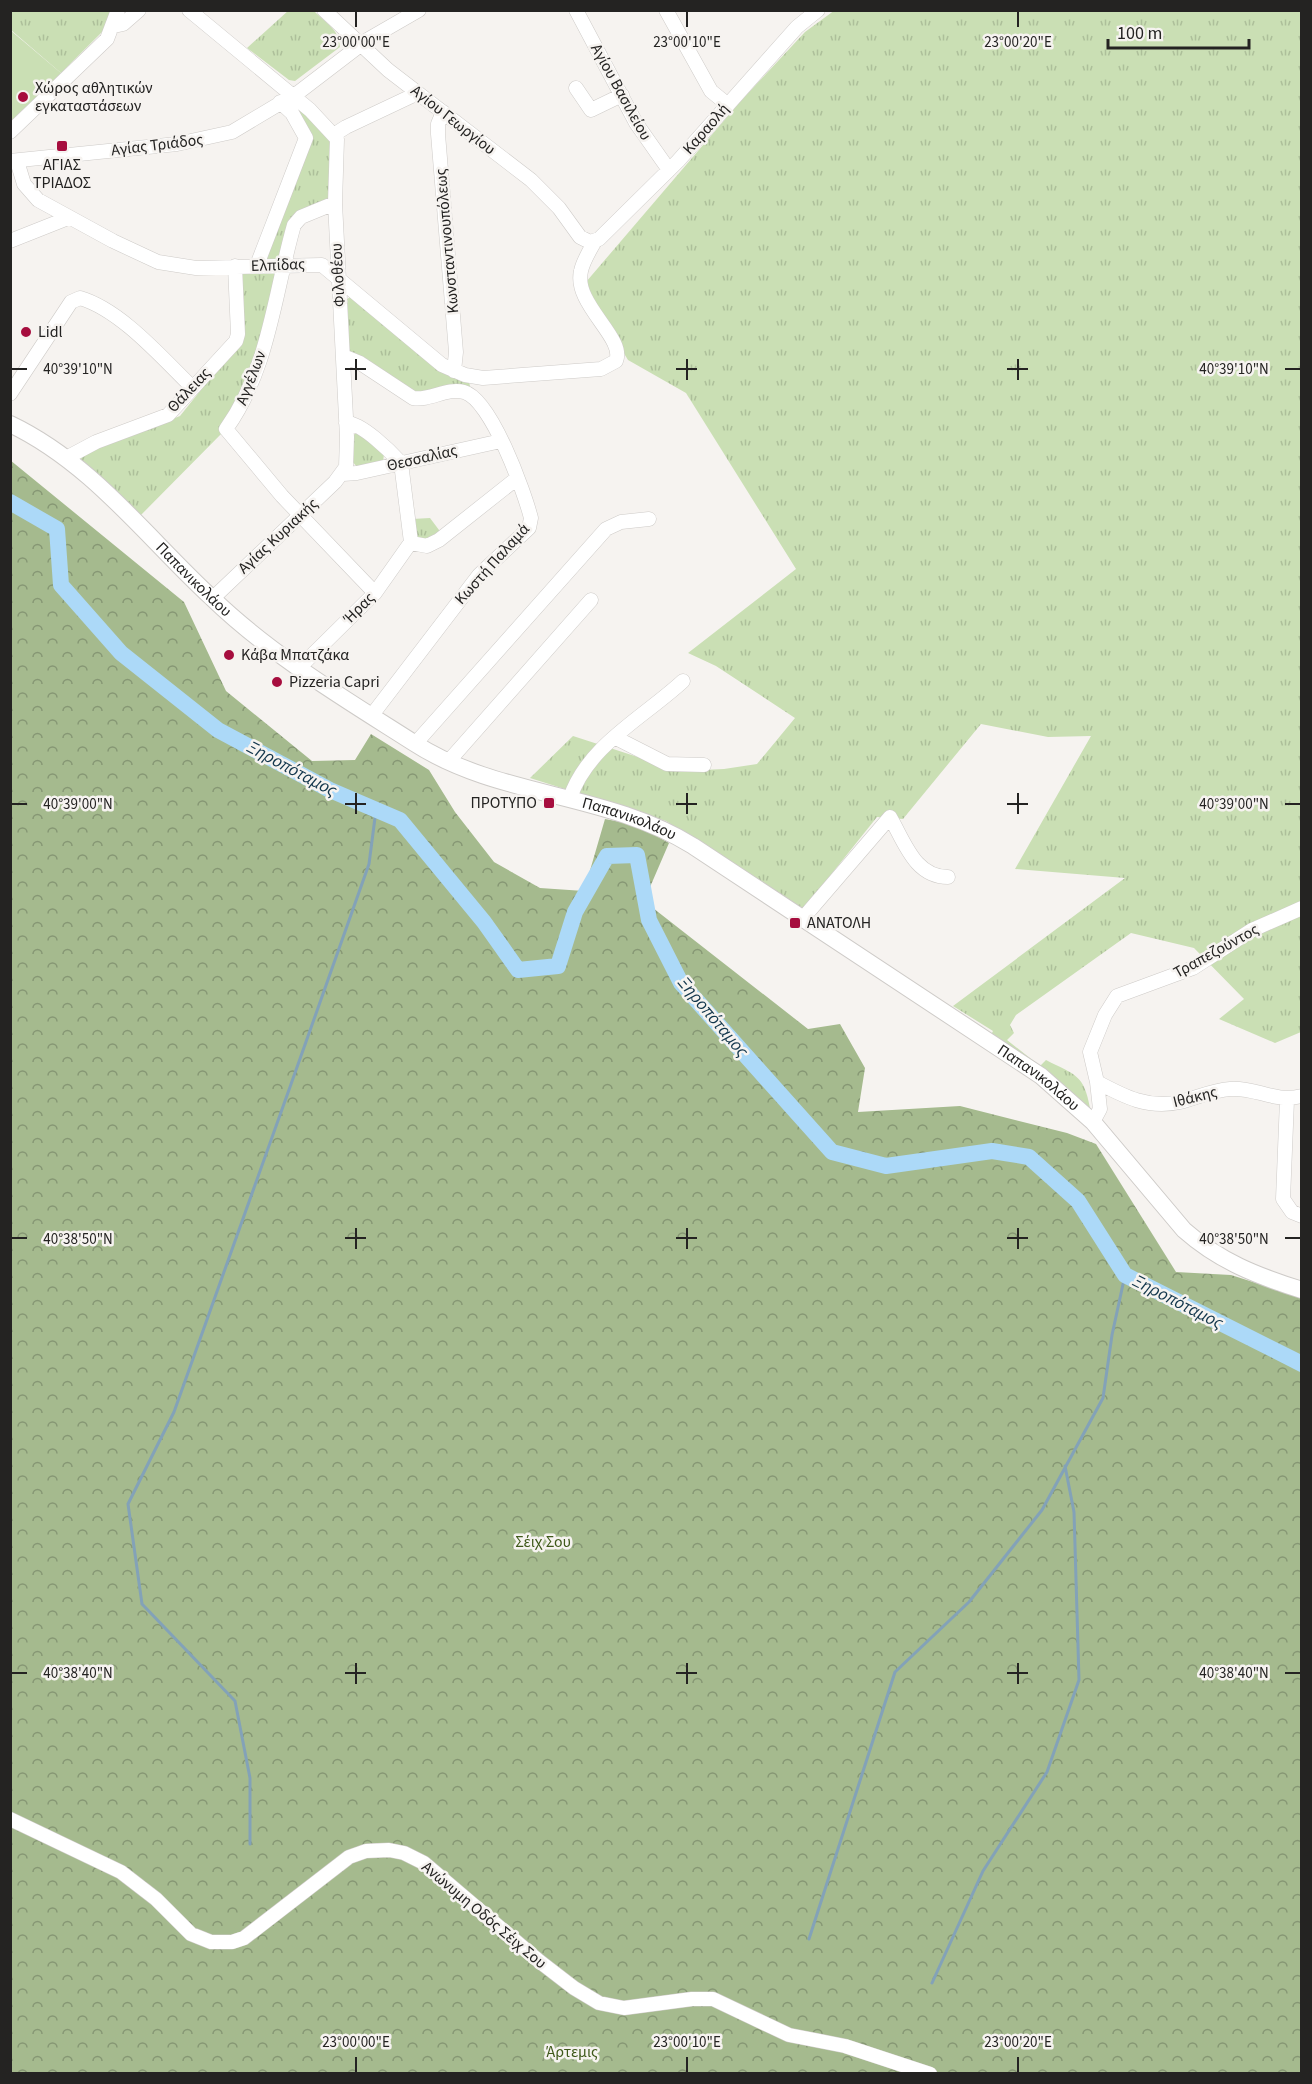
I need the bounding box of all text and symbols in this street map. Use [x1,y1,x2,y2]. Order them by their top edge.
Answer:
scale bar [1108,12,1249,50]
text: 100 m [1117,21,1162,46]
text: 23°00'00"E [322,32,390,53]
text: 23°00'10"E [653,32,721,53]
text: 23°00'20"E [984,32,1052,53]
street label: Αγίου Βασιλείου [585,40,657,144]
place label: Χώρος αθλητικών εγκαταστάσεων [35,77,153,117]
street label: Αγίου Γεωργίου [406,80,500,160]
marker: Χώρος αθλητικών εγκαταστάσεων [16,90,30,104]
street label: Καραολή [678,99,734,159]
street label: Αγίας Τριάδος [110,128,204,162]
marker: ΑΓΙΑΣ ΤΡΙΑΔΟΣ [55,139,69,153]
place label: ΑΓΙΑΣ ΤΡΙΑΔΟΣ [33,154,91,194]
street label: Κωνσταντινουπόλεως [430,168,464,314]
street label: Φιλοθέου [325,242,351,308]
street label: Ελπίδας [251,253,306,277]
place label: Lidl [38,321,63,343]
marker: Lidl [19,325,33,339]
street label: Αγγέλων [231,347,272,408]
text: 40°39'10"N [43,359,113,380]
text: 40°39'10"N [1199,359,1269,380]
street label: Θάλειας [162,362,216,417]
street label: Θεσσαλίας [385,439,459,477]
street label: Αγίας Κυριακής [233,493,323,579]
street label: Κωστή Παλαμά [450,519,534,609]
street label: Παπανικολάου [151,537,236,622]
street label: Ήρας [338,587,380,629]
place label: Κάβα Μπατζάκα [241,644,349,666]
marker: Κάβα Μπατζάκα [222,648,236,662]
place label: Pizzeria Capri [289,671,380,693]
marker: Pizzeria Capri [270,675,284,689]
water label: Ξηροπόταμος [242,734,342,803]
place label: ΠΡΟΤΥΠΟ [470,792,537,814]
street label: Παπανικολάου [580,792,680,846]
text: 40°39'00"N [43,794,113,815]
text: 40°39'00"N [1199,794,1269,815]
marker: ΠΡΟΤΥΠΟ [542,796,556,810]
place label: ΑΝΑΤΟΛΗ [807,912,871,934]
marker: ΑΝΑΤΟΛΗ [788,916,802,930]
street label: Τραπεζούντος [1169,918,1263,983]
water label: Ξηροπόταμος [671,971,754,1063]
street label: Παπανικολάου [993,1039,1085,1116]
street label: Ιθάκης [1171,1081,1220,1113]
text: 40°38'50"N [43,1229,113,1250]
text: 40°38'50"N [1199,1229,1269,1250]
water label: Ξηροπόταμος [1128,1268,1228,1336]
park label: Σέιχ Σου [515,1531,571,1553]
text: 40°38'40"N [43,1663,113,1684]
text: 40°38'40"N [1199,1663,1269,1684]
street label: Ανώνυμη Οδός Σέιχ Σου [417,1856,551,1974]
text: 23°00'00"E [322,2032,390,2053]
text: 23°00'10"E [653,2032,721,2053]
text: 23°00'20"E [984,2032,1052,2053]
park label: Άρτεμις [546,2041,598,2063]

